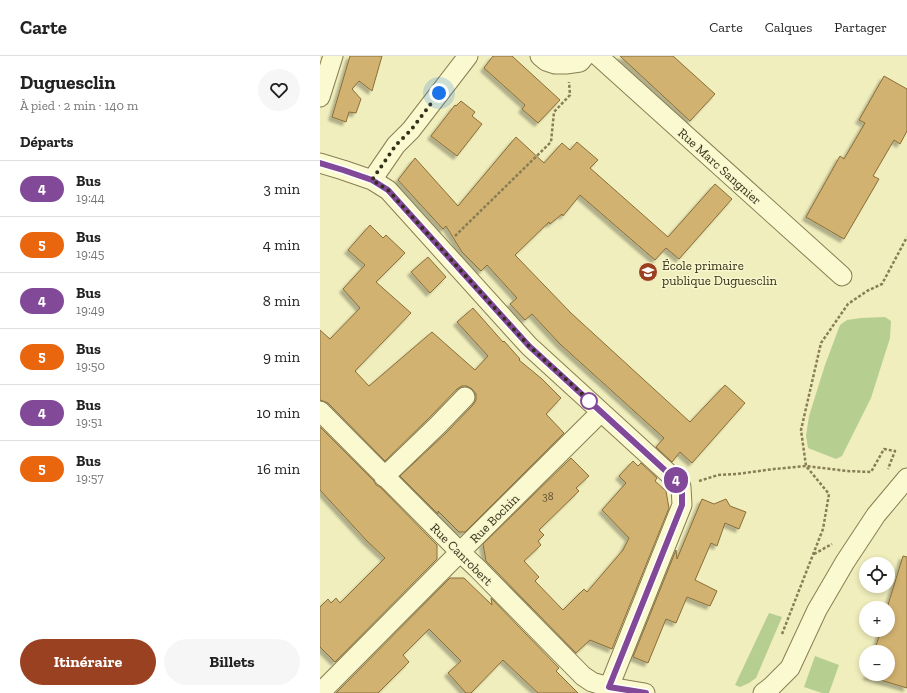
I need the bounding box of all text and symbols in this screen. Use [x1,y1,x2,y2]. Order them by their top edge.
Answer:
text: Carte [20,16,67,39]
text: Carte [709,19,743,36]
text: Calques [765,19,812,36]
text: Partager [834,19,887,36]
button: heart [258,69,300,111]
text: Duguesclin [20,71,116,94]
your location [429,83,449,103]
text: À pied · 2 min · 140 m [20,98,138,113]
street label: Rue Marc Sangnier [675,125,764,208]
text: Départs [20,133,73,151]
text: Bus [76,172,101,190]
text: 4 [38,180,46,197]
text: 3 min [264,180,300,198]
text: 19:44 [76,190,105,205]
text: Bus [76,228,101,246]
text: 5 [38,236,46,253]
text: 4 min [263,236,300,254]
text: 19:45 [76,246,104,261]
place label: École primaire publique Duguesclin [662,258,778,288]
school or university icon: École primaire publique Duguesclin [637,261,659,283]
text: Bus [76,284,101,302]
text: 4 [38,292,46,309]
text: 8 min [263,292,300,310]
text: 19:49 [76,302,105,317]
text: Bus [76,340,101,358]
text: 5 [38,348,46,365]
text: 9 min [263,348,300,366]
text: 19:50 [76,358,105,373]
unlabelled marker [580,392,598,410]
text: Bus [76,396,101,414]
text: 4 [38,404,46,421]
text: 10 min [256,404,300,422]
text: 19:51 [76,414,102,429]
text: Bus [76,452,101,470]
text: 5 [38,460,46,477]
text: 16 min [257,460,300,478]
line badge: 4 [663,467,689,493]
text: 19:57 [76,470,104,485]
text: 4 [672,471,680,488]
street label: Rue Bochin [467,490,522,546]
house number: 38 [542,490,554,503]
street label: Rue Canrobert [427,520,496,589]
map controls [859,557,895,681]
button: locate [859,557,895,593]
button: + [859,601,895,637]
button: Itinéraire [20,639,156,685]
button: Billets [164,639,300,685]
button: − [859,645,895,681]

